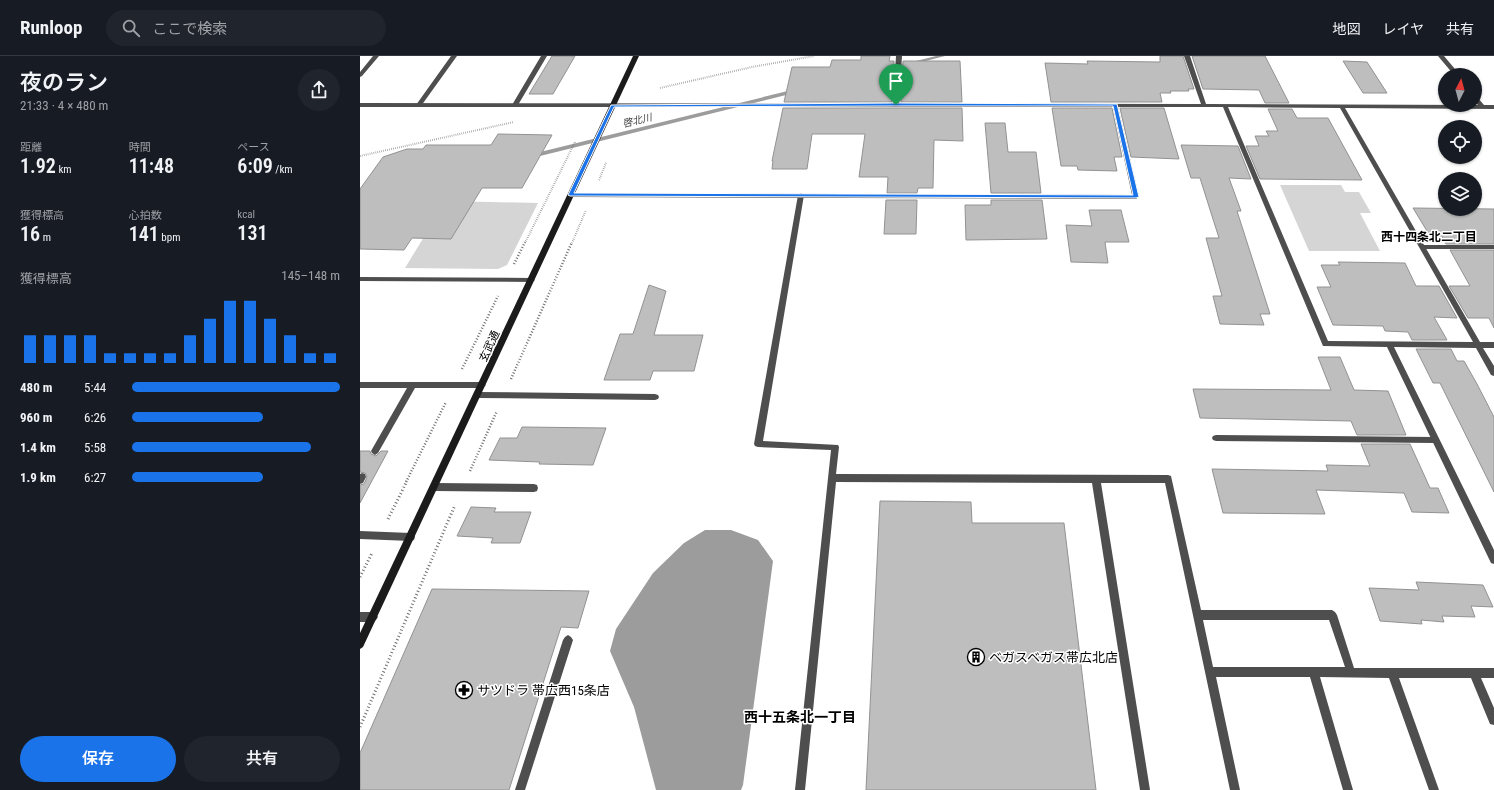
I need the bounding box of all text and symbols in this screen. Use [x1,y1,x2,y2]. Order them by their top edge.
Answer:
search box [106,10,386,46]
text: Runloop [20,16,82,39]
icon: search [120,17,142,39]
text: ここで検索 [152,20,227,38]
text: 地図 [1332,21,1360,37]
text: レイヤ [1382,21,1424,37]
text: 共有 [1446,21,1474,37]
pin [879,64,913,105]
north arrow [1438,68,1482,112]
map controls [1438,68,1482,216]
button: share [298,69,340,111]
text: 夜のラン [20,70,108,95]
icon: arrive [885,70,907,92]
text: 21:33 · 4 × 480 m [20,98,108,113]
water label: 啓北川 [621,111,654,129]
button: locate [1438,120,1482,164]
text: 距離 [20,141,42,154]
text: 時間 [129,141,151,154]
text: ペース [237,141,270,154]
text: 1.92 [20,154,56,178]
text: 11:48 [129,154,174,178]
text: 6:09 [237,154,273,178]
text: km [56,163,72,176]
text: /km [273,163,293,176]
button: layers [1438,172,1482,216]
text: kcal [237,208,255,221]
text: 獲得標高 [20,209,64,222]
text: 心拍数 [129,209,162,222]
text: 131 [237,221,268,245]
text: 16 [20,222,40,246]
text: 141 [129,222,159,246]
district label: 西十四条北二丁目 [1381,230,1477,244]
text: m [40,231,51,244]
text: bpm [159,231,181,244]
text: 145–148 m [281,268,340,283]
text: 獲得標高 [20,271,72,286]
street label: 玄武通 [477,329,502,364]
text: 480 m [20,380,52,395]
text: 5:44 [84,380,106,395]
text: 960 m [20,410,52,425]
text: 6:26 [84,410,106,425]
text: 1.4 km [20,440,56,455]
text: 5:58 [84,440,106,455]
text: 1.9 km [20,470,56,485]
text: 6:27 [84,470,106,485]
building icon: ベガスベガス帯広北店 [966,647,986,667]
place label: ベガスベガス帯広北店 [989,650,1118,665]
pharmacy icon: サツドラ 帯広西15条店 [454,680,474,700]
place label: サツドラ 帯広西15条店 [477,683,610,698]
district label: 西十五条北一丁目 [744,709,856,725]
button: 保存 [20,736,176,782]
button: 共有 [184,736,340,782]

